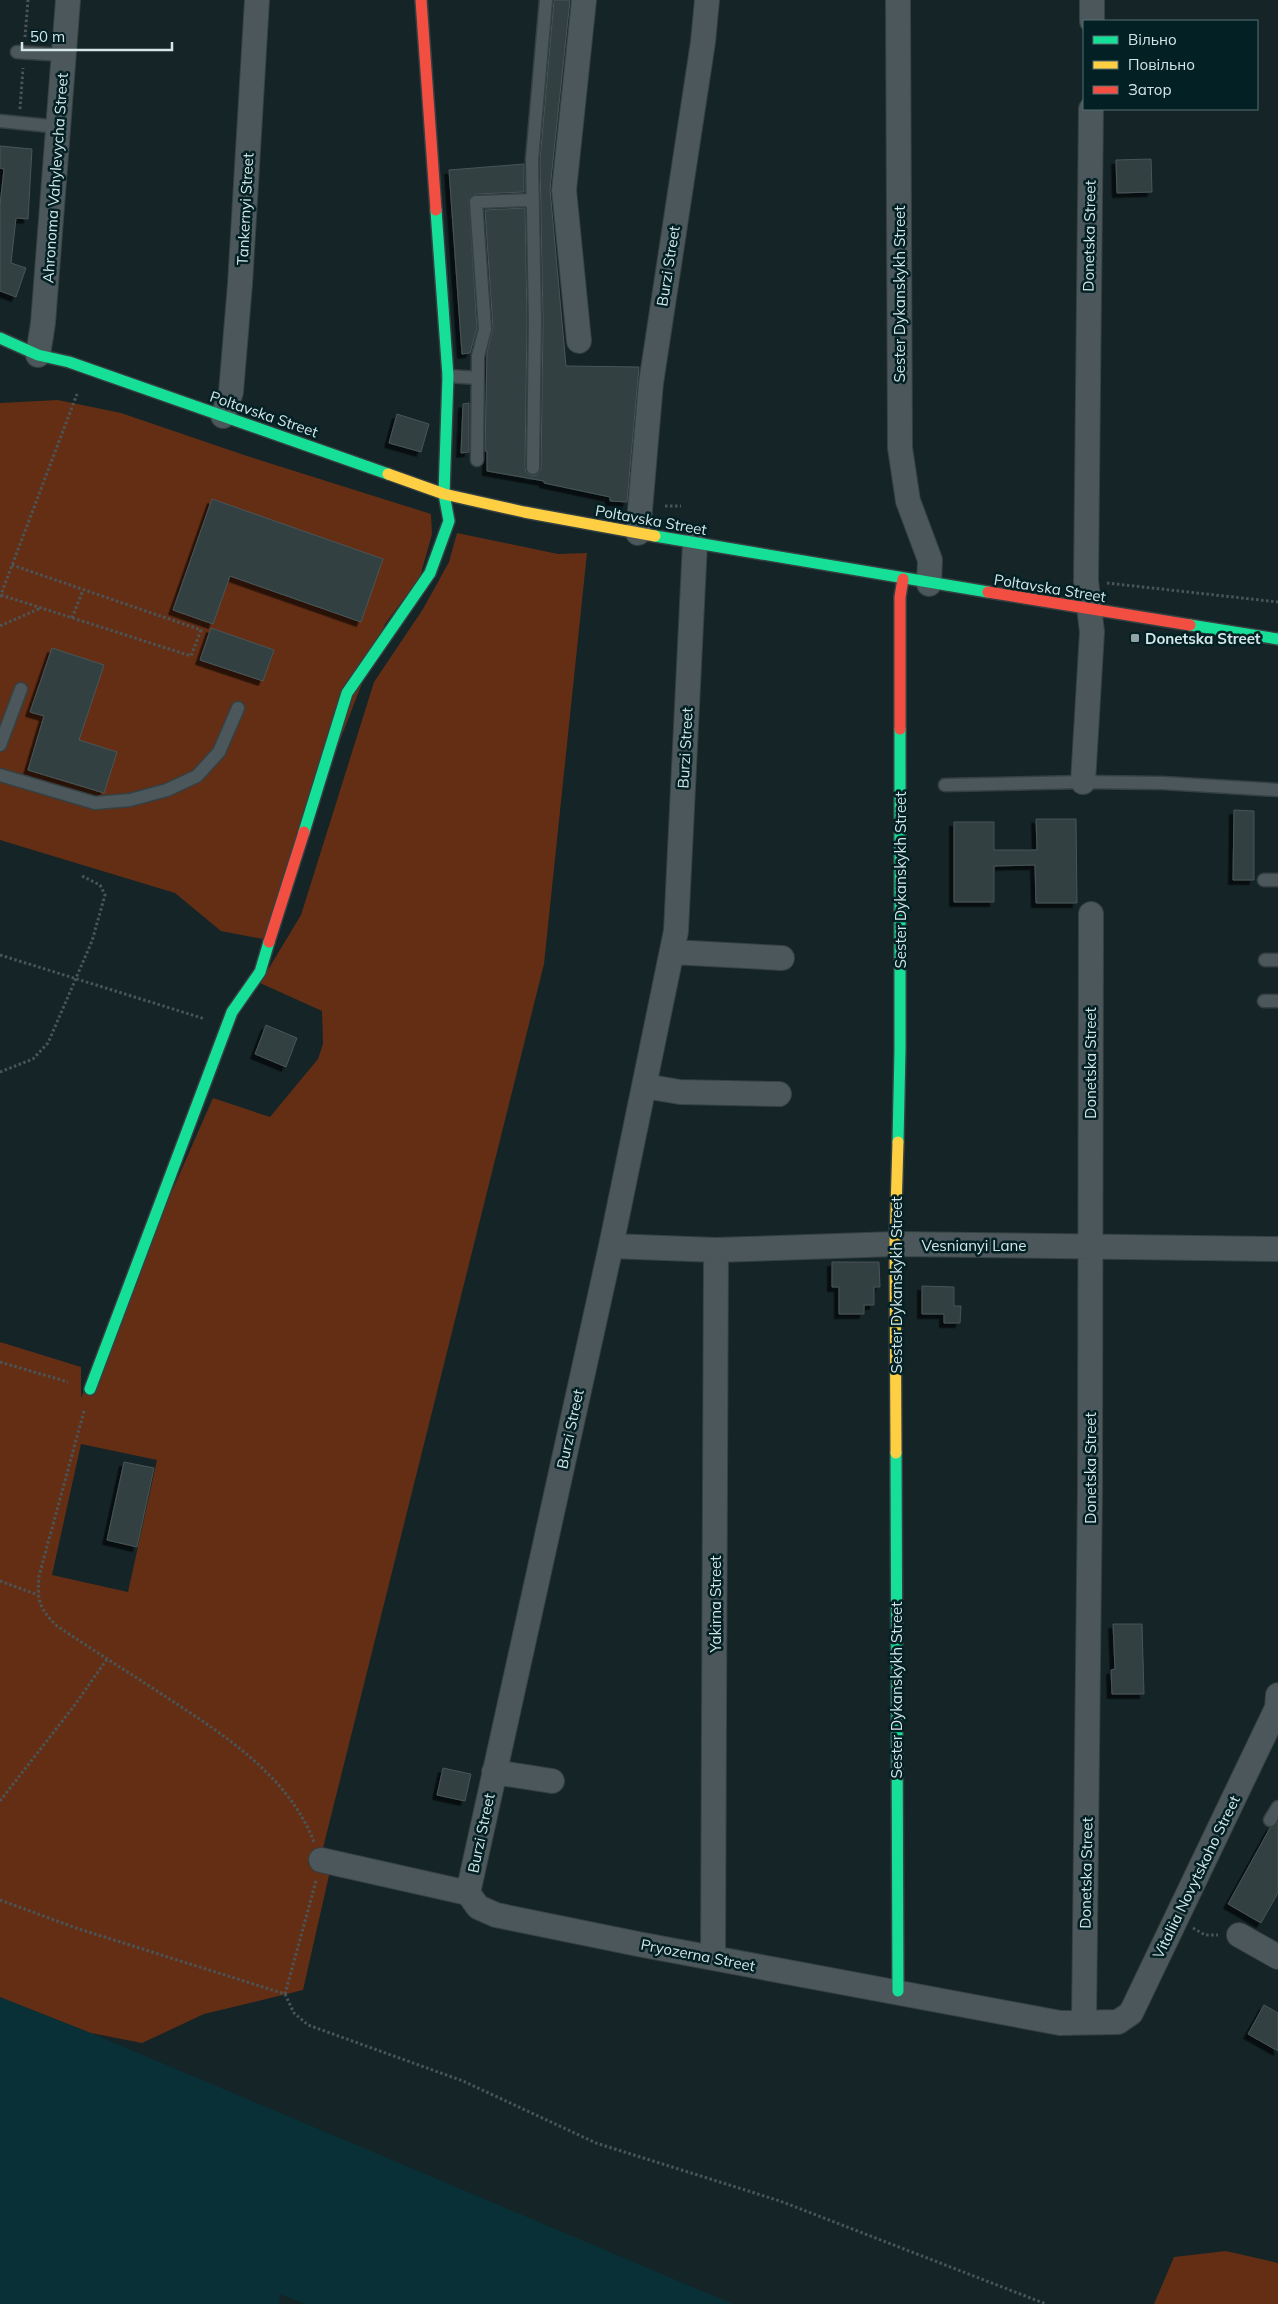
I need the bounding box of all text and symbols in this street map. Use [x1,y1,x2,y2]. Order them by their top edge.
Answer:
scale bar [22,20,172,52]
legend [1083,20,1258,110]
text: 50 m [30,27,65,46]
text: Вільно [1128,30,1177,49]
text: Повільно [1128,55,1195,74]
street label: Ahronoma Vahylevycha Street [38,72,72,284]
text: Затор [1128,80,1172,99]
street label: Tankernyi Street [233,152,257,266]
street label: Donetska Street [1079,180,1099,292]
street label: Sester Dykanskykh Street [890,206,909,382]
street label: Burzi Street [652,224,684,308]
street label: Poltavska Street [207,387,321,441]
street label: Poltavska Street [594,501,708,539]
street label: Poltavska Street [993,570,1107,606]
place label: Donetska Street [1145,629,1261,648]
marker: Donetska Street [1129,632,1141,644]
street label: Burzi Street [673,707,697,789]
street label: Sester Dykanskykh Street [891,792,910,968]
street label: Donetska Street [1081,1007,1100,1119]
street label: Sester Dykanskykh Street [887,1197,906,1373]
street label: Vesnianyi Lane [922,1236,1026,1255]
street label: Burzi Street [552,1387,588,1471]
street label: Donetska Street [1081,1412,1100,1524]
street label: Yakirna Street [706,1556,725,1653]
street label: Sester Dykanskykh Street [887,1602,906,1778]
street label: Burzi Street [463,1791,499,1875]
street label: Vitaliia Novytskoho Street [1148,1792,1244,1962]
street label: Donetska Street [1076,1817,1096,1929]
street label: Pryozerna Street [639,1935,757,1975]

